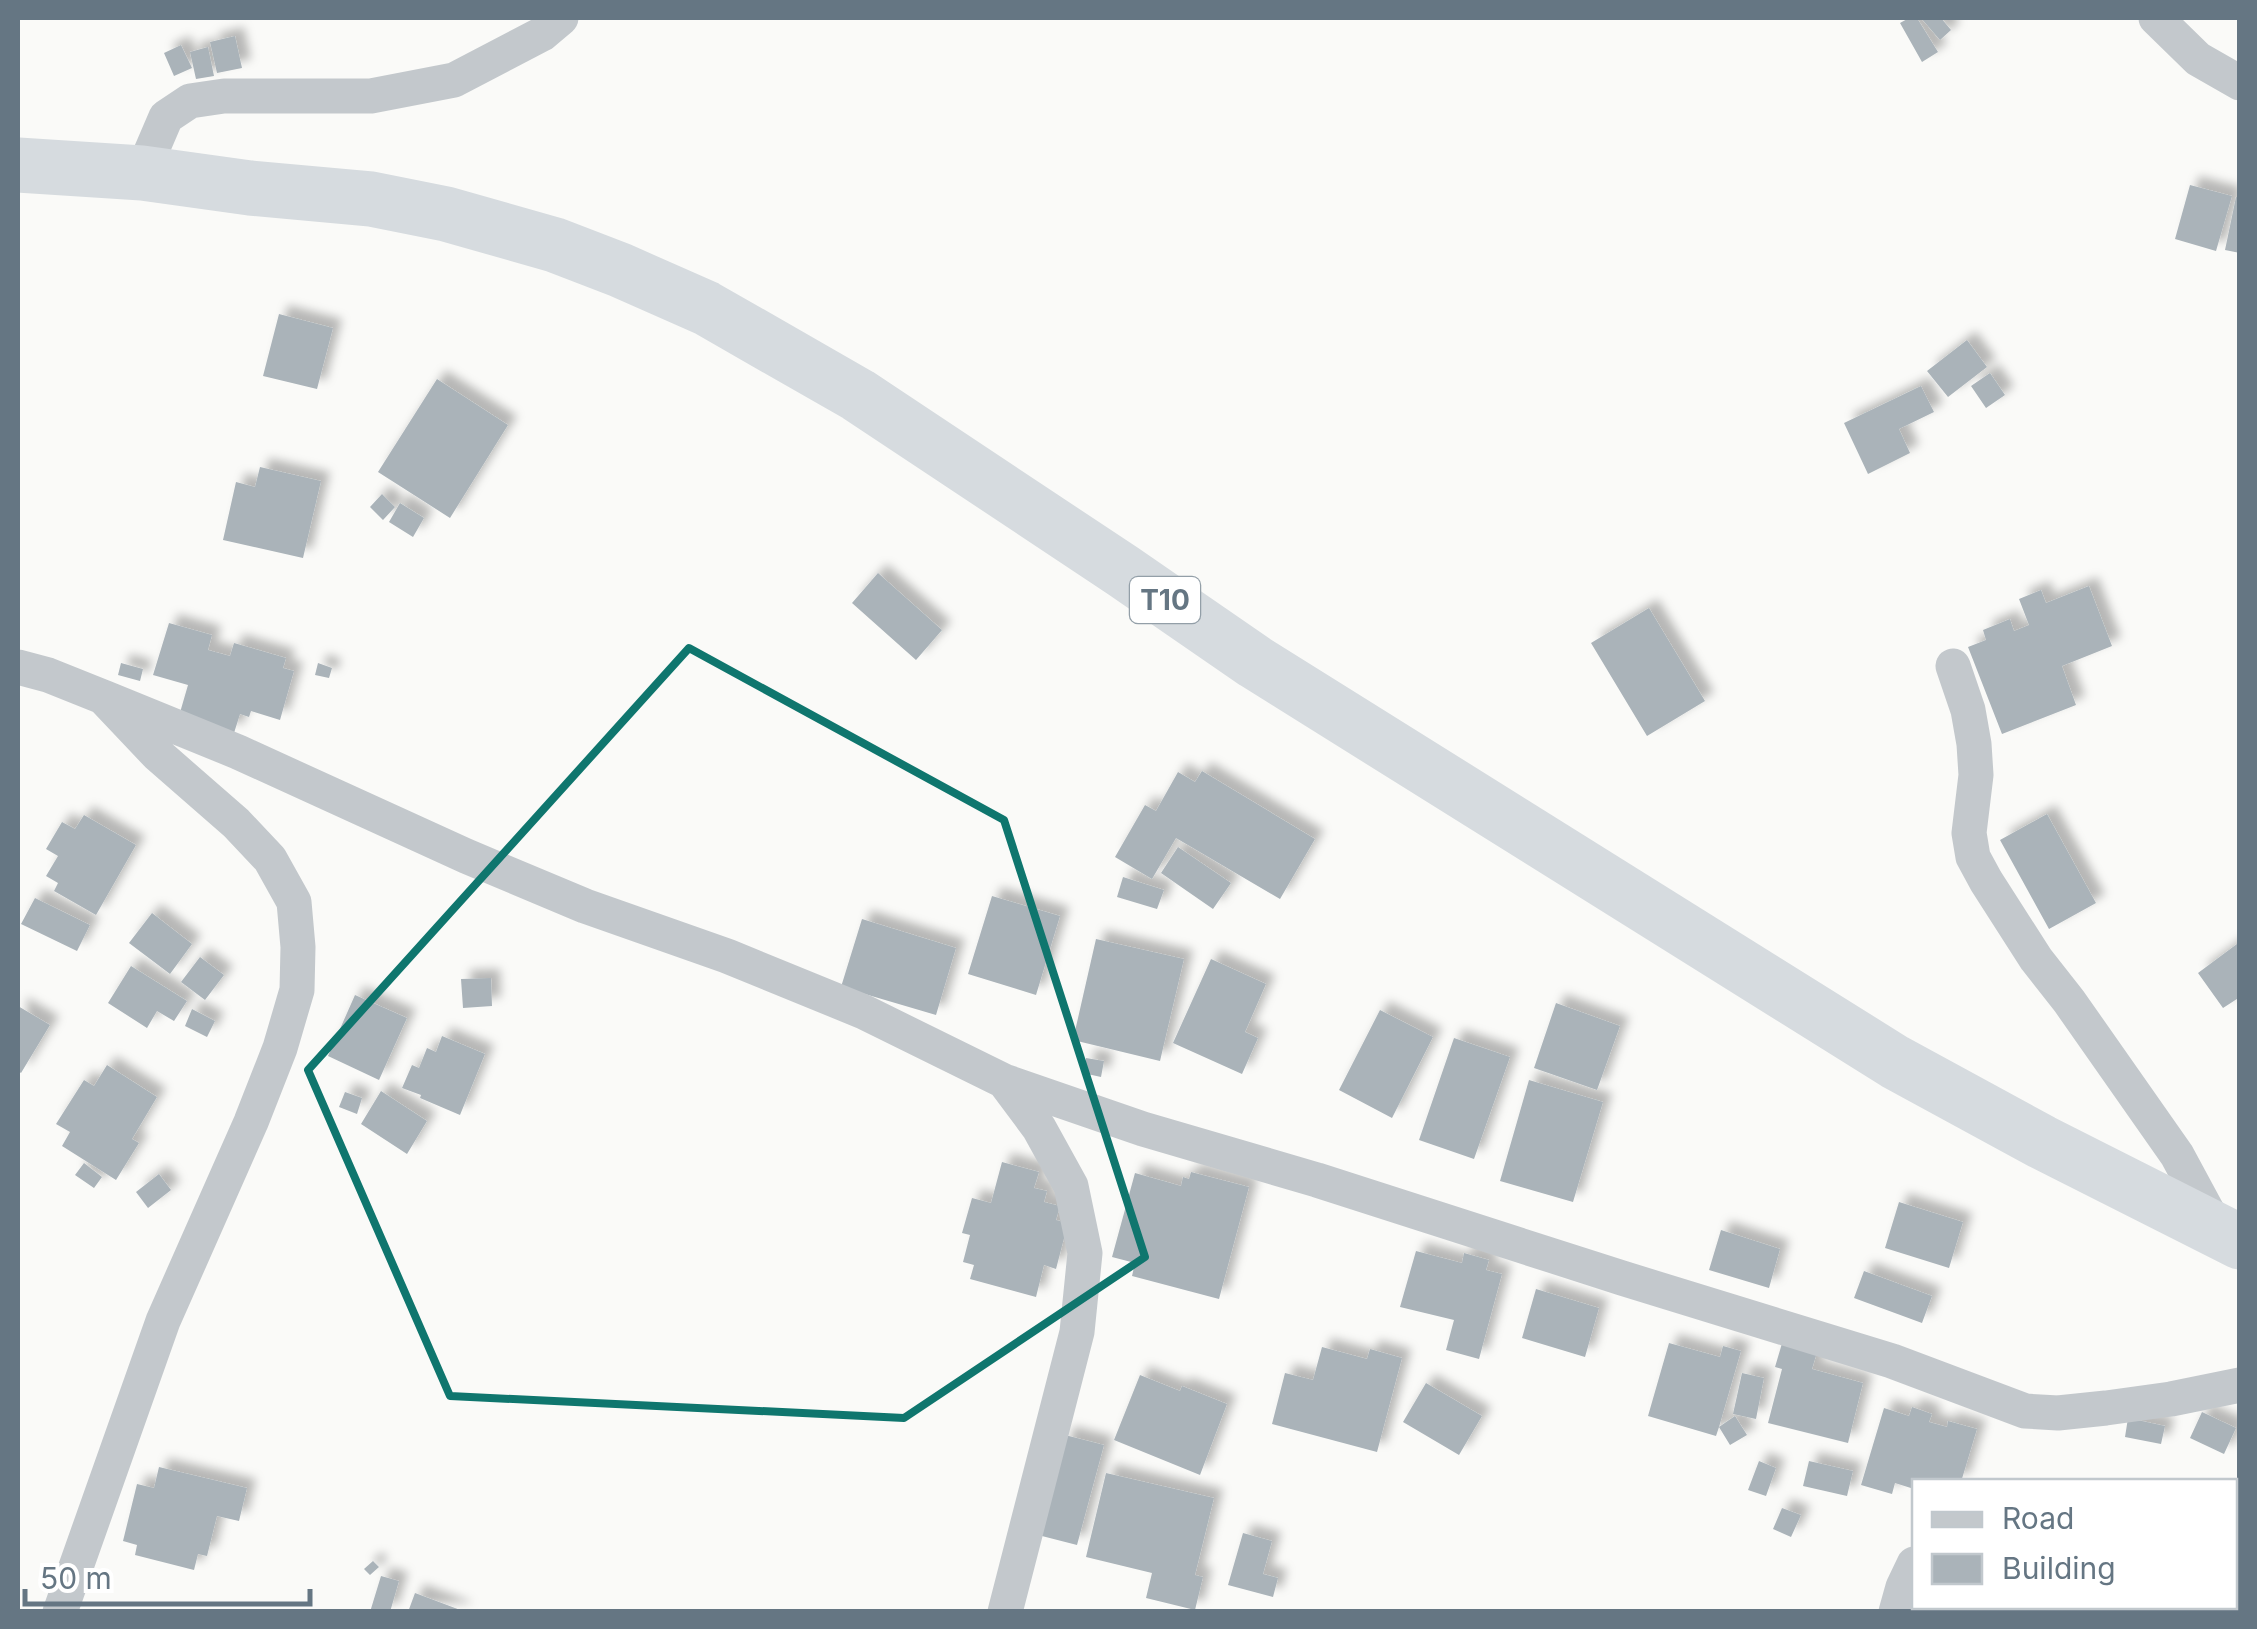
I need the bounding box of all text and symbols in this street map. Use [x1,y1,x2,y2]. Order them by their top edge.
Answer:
road number: T10 [1130,577,1200,623]
legend [1912,1479,2237,1609]
text: Road [2002,1500,2074,1536]
scale bar [25,1544,310,1606]
text: Building [2002,1550,2116,1586]
text: 50 m [40,1560,112,1596]

